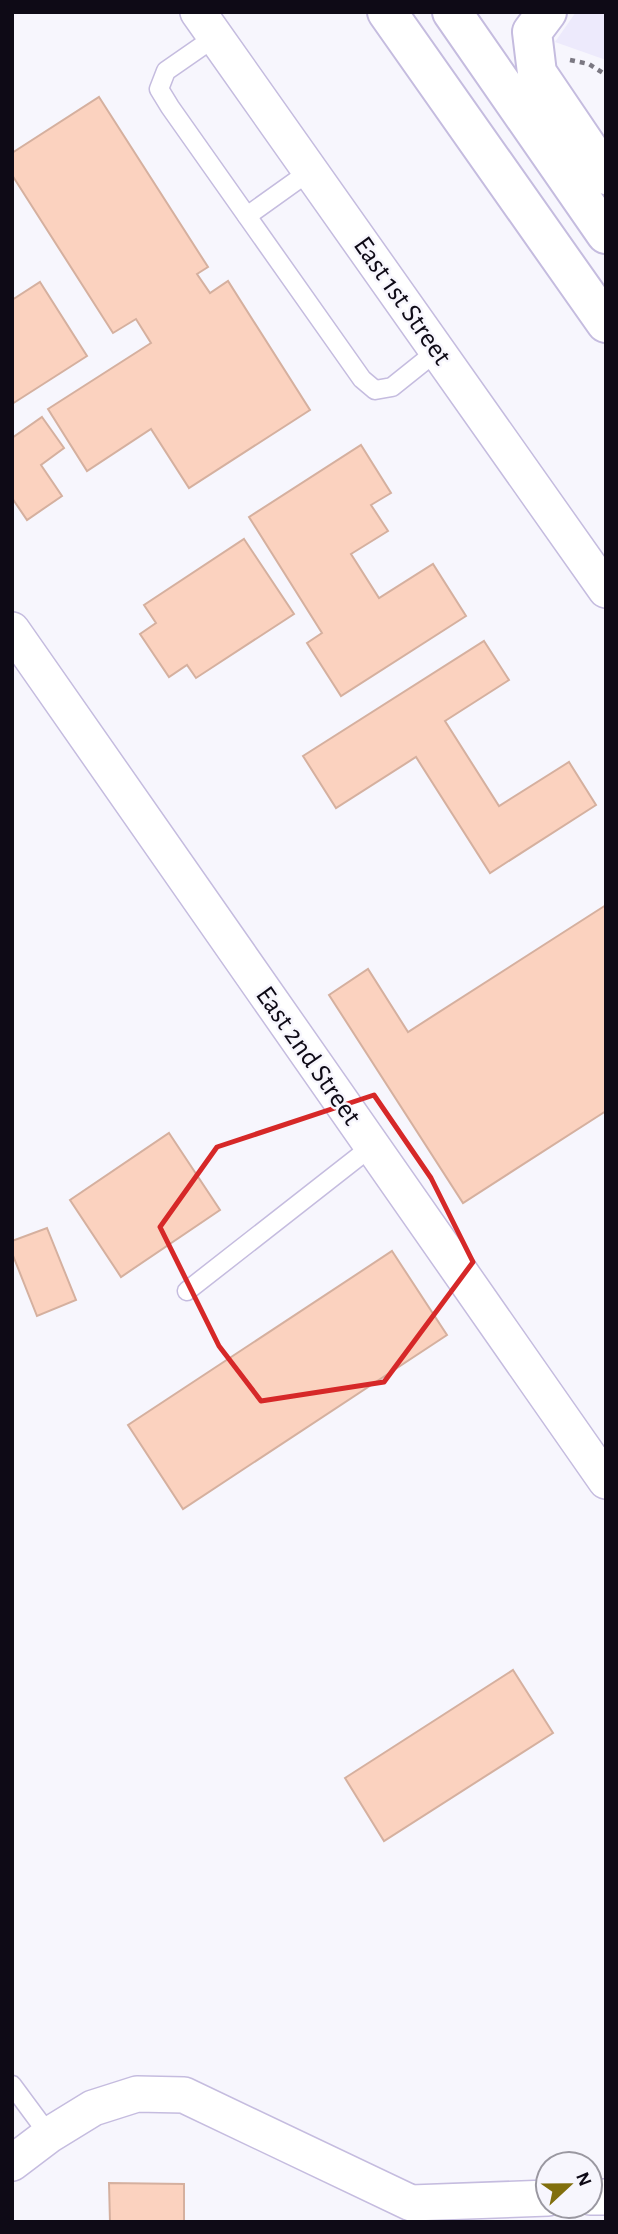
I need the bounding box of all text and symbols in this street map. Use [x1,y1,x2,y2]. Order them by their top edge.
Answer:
street label: East 1st Street [348,232,456,370]
street label: East 2nd Street [250,982,366,1130]
north arrow [534,2150,604,2220]
text: N [572,2170,595,2189]

